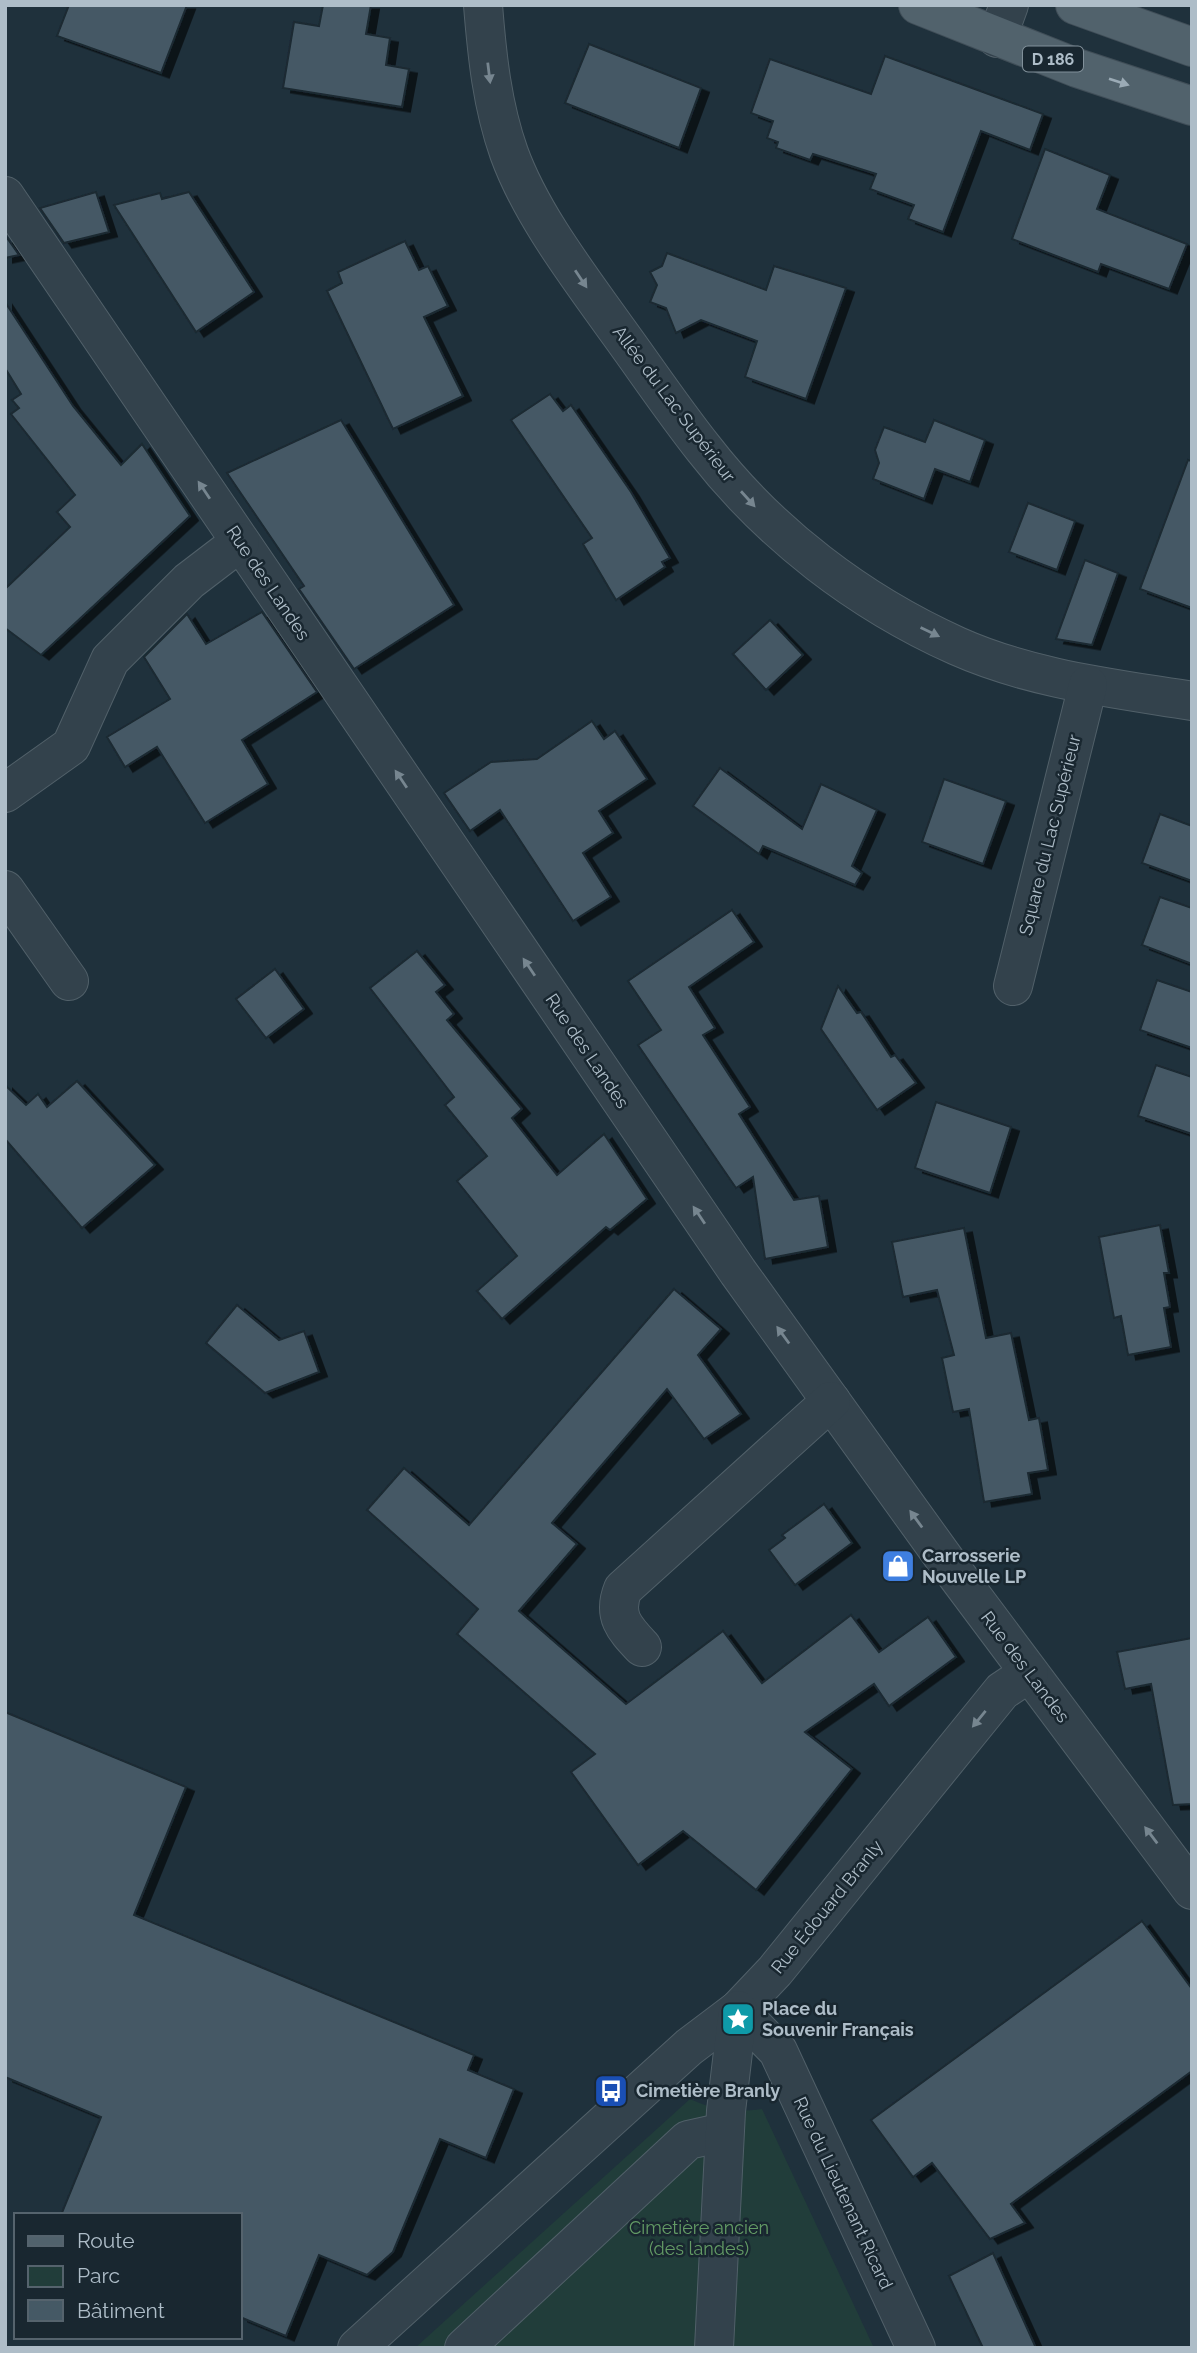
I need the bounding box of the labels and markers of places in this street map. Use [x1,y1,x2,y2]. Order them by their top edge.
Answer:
place label: Carrosserie Nouvelle LP [922,1545,1026,1587]
shop icon: Carrosserie Nouvelle LP [879,1547,917,1585]
place label: Place du Souvenir Français [762,1998,914,2040]
place icon: Place du Souvenir Français [719,2000,757,2038]
bus stop icon: Cimetière Branly [592,2072,630,2110]
place label: Cimetière Branly [636,2080,780,2101]

